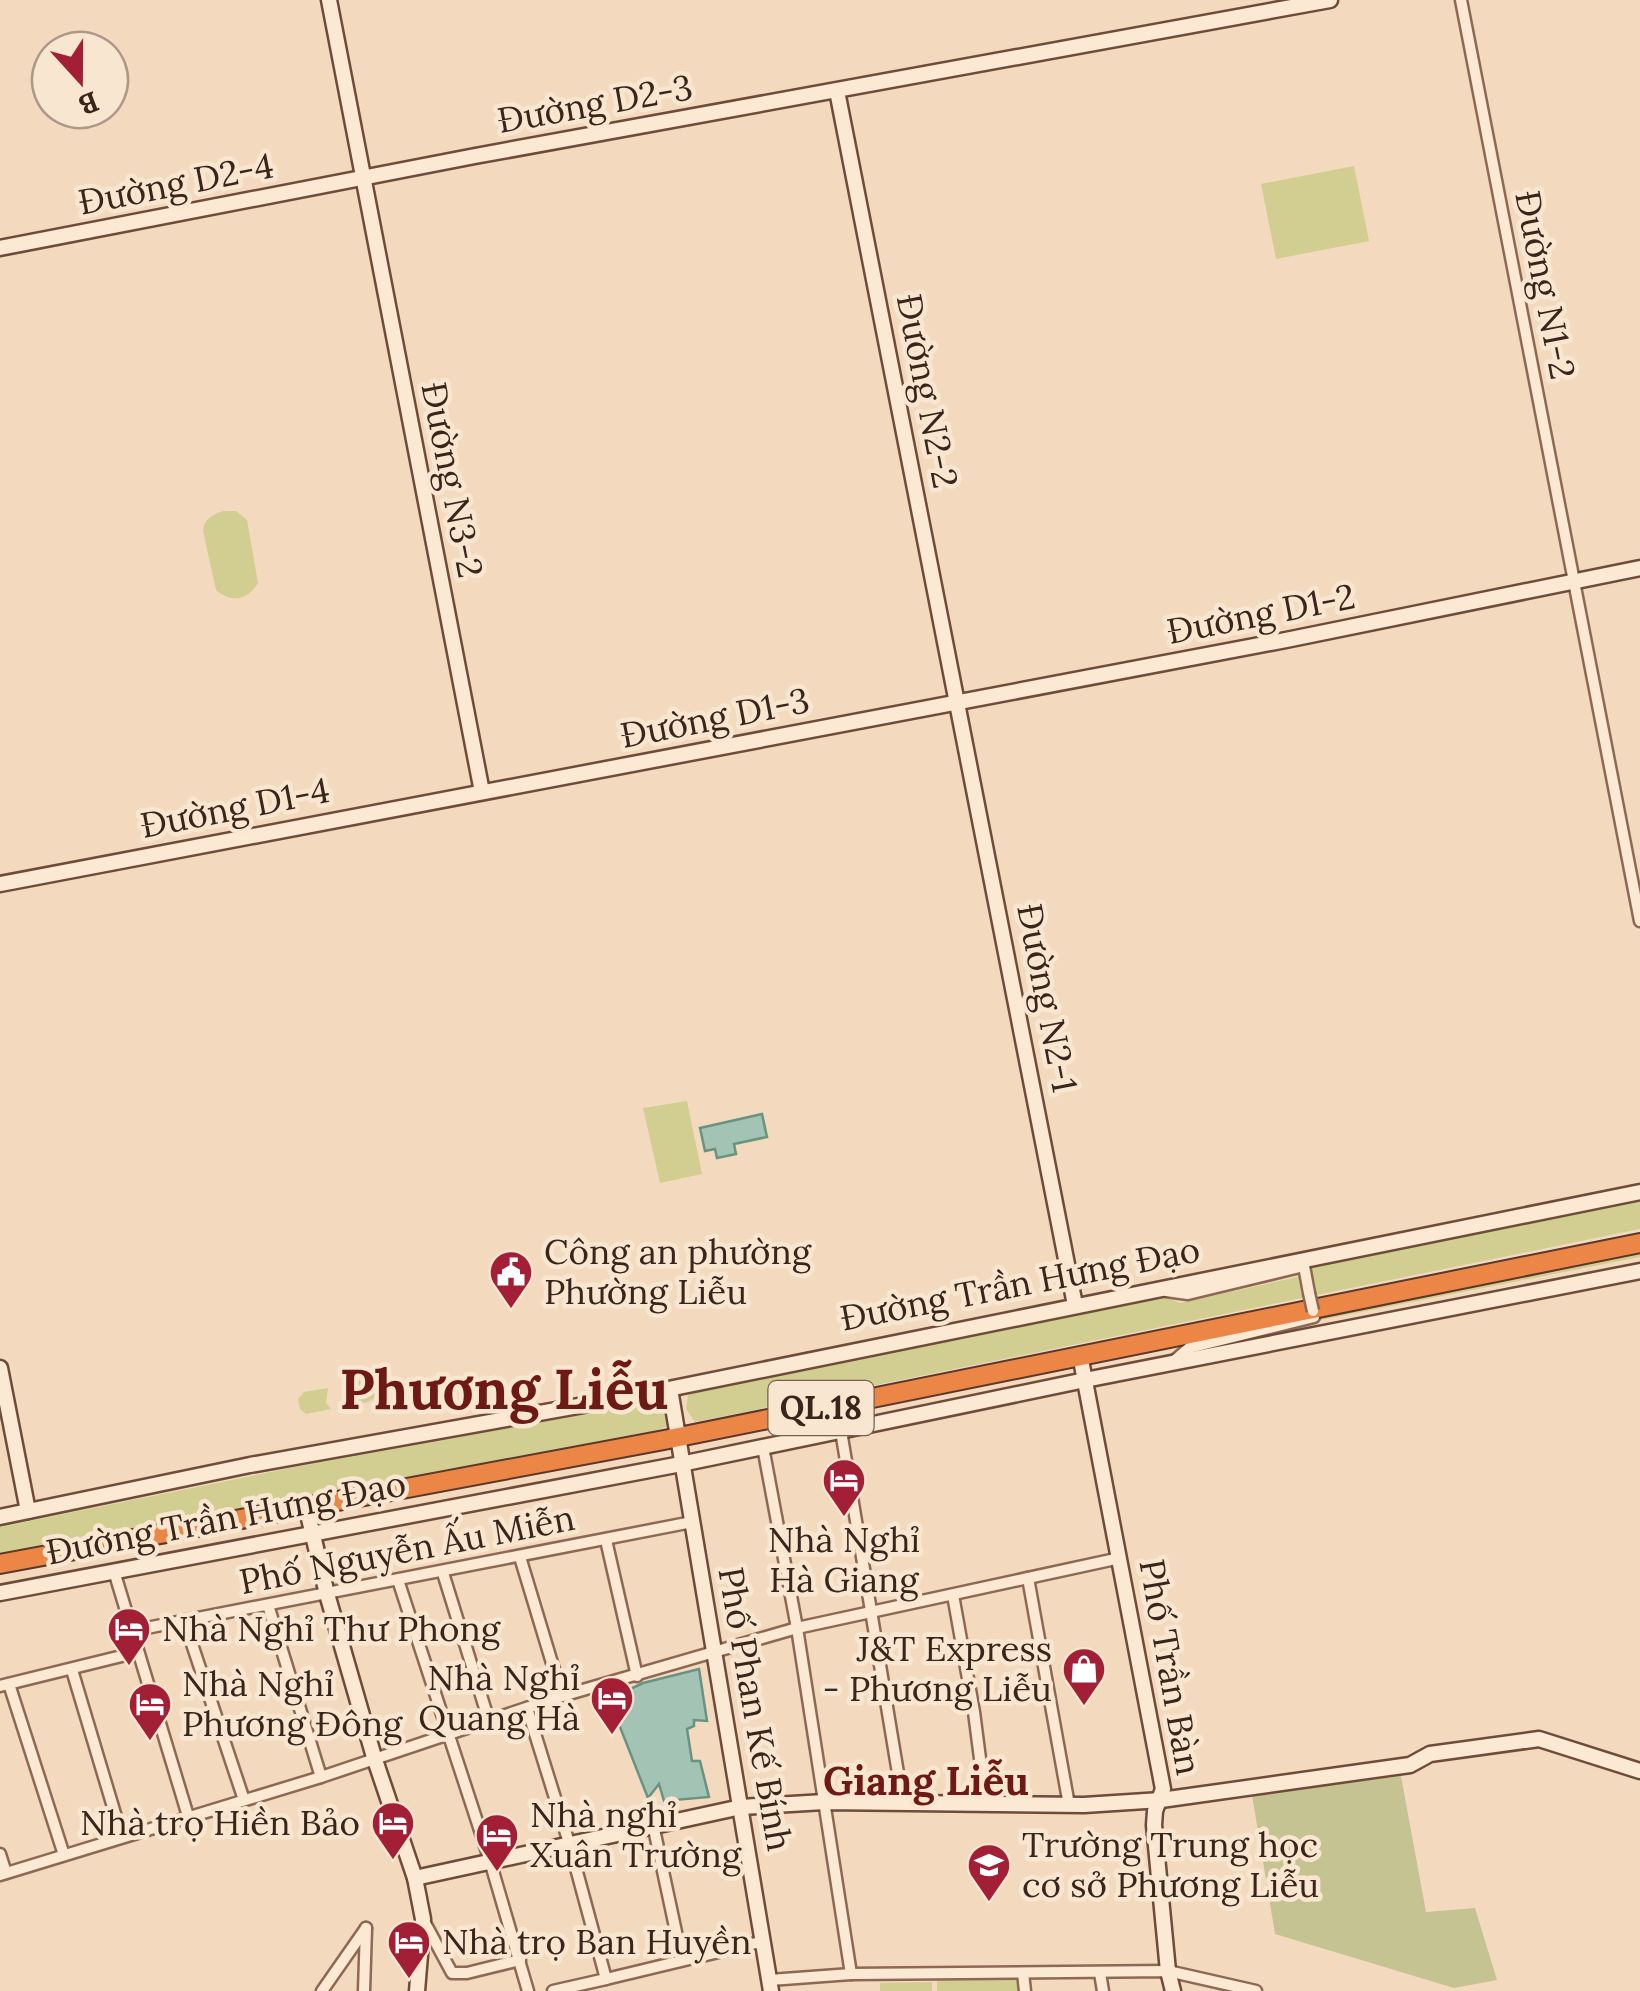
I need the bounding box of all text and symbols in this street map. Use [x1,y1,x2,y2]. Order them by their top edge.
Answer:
north arrow [30,30,130,130]
street label: Đường D2-3 [494,64,696,143]
text: B [74,83,104,123]
street label: Đường D2-4 [75,143,277,224]
street label: Đường N1-2 [1505,187,1586,383]
street label: Đường N2-2 [887,290,968,492]
street label: Đường N3-2 [411,378,493,581]
street label: Đường D1-2 [1163,573,1359,654]
street label: Đường D1-3 [617,677,813,758]
street label: Đường D1-4 [137,767,333,848]
street label: Đường N2-1 [1007,900,1088,1096]
street label: Đường Trần Hưng Đạo [836,1227,1204,1340]
place label: Công an phường Phường Liễu [544,1229,812,1314]
public building icon: Công an phường Phường Liễu [488,1249,534,1310]
district label: Phương Liễu [339,1354,669,1424]
road number: QL.18 [768,1381,874,1435]
hotel icon: Nhà Nghỉ Hà Giang [821,1457,867,1518]
street label: Đường Trần Hưng Đạo [42,1461,410,1574]
street label: Phố Nguyễn Ấu Miễn [235,1494,578,1604]
place label: Nhà Nghỉ Hà Giang [768,1517,920,1602]
street label: Phố Trần Bàn [1129,1556,1212,1778]
street label: Phố Phan Kế Bính [708,1563,803,1855]
hotel icon: Nhà Nghỉ Thư Phong [106,1606,152,1667]
place label: Nhà Nghỉ Thư Phong [162,1606,501,1651]
place label: J&T Express - Phương Liễu [823,1626,1052,1711]
shop icon: J&T Express - Phương Liễu [1061,1646,1107,1707]
place label: Nhà Nghỉ Quang Hà [418,1655,580,1740]
place label: Nhà Nghỉ Phương Đông [182,1661,403,1746]
hotel icon: Nhà Nghỉ Quang Hà [589,1675,635,1736]
hotel icon: Nhà Nghỉ Phương Đông [127,1681,173,1742]
district label: Giang Liễu [823,1755,1029,1806]
place label: Nhà nghỉ Xuân Trường [530,1792,742,1877]
place label: Nhà trọ Hiền Bảo [80,1800,360,1845]
hotel icon: Nhà trọ Hiền Bảo [370,1800,416,1861]
hotel icon: Nhà nghỉ Xuân Trường [474,1812,520,1873]
place label: Trường Trung học cơ sở Phương Liễu [1022,1822,1319,1907]
school or university icon: Trường Trung học cơ sở Phương Liễu [966,1842,1012,1903]
hotel icon: Nhà trọ Ban Huyền [386,1919,432,1980]
place label: Nhà trọ Ban Huyền [442,1919,752,1964]

